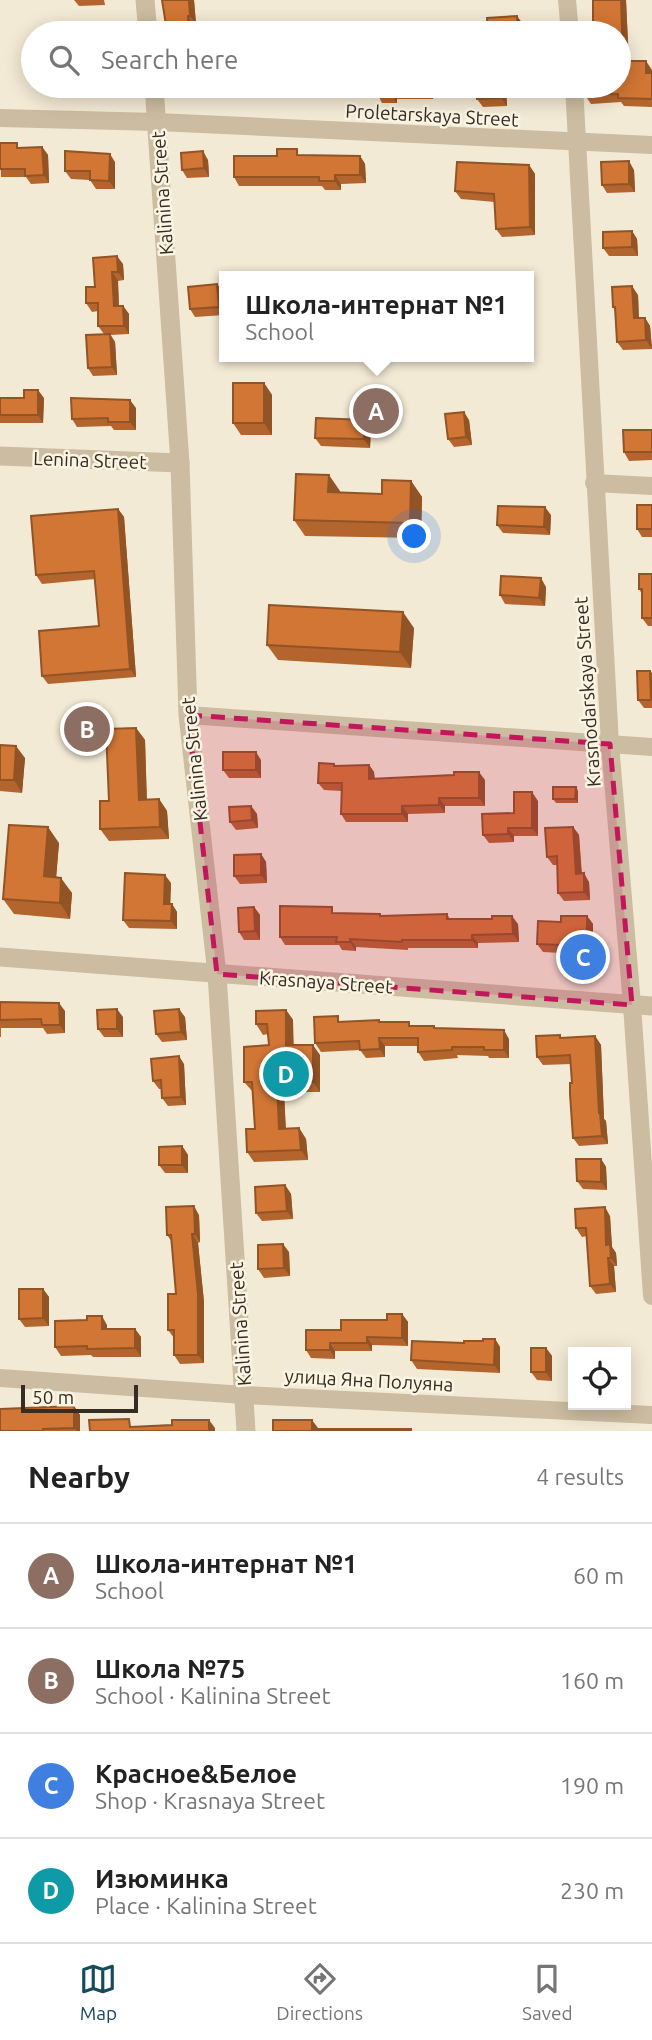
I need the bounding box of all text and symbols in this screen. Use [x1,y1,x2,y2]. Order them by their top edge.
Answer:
search box [21,21,631,98]
icon: search [45,41,83,79]
text: Search here [101,45,238,74]
street label: Proletarskaya Street [345,99,520,131]
street label: Kalinina Street [147,130,177,256]
popup [219,271,534,362]
text: Школа-интернат №1 [245,290,508,319]
text: School [245,319,314,344]
pin: A [353,385,399,437]
street label: Lenina Street [33,447,148,473]
your location [397,519,431,553]
street label: Krasnodarskaya Street [569,596,605,788]
street label: Kalinina Street [177,695,211,822]
pin: B [64,703,110,755]
pin: C [560,931,606,983]
street label: Krasnaya Street [259,966,394,998]
pin: D [263,1048,309,1100]
street label: Kalinina Street [225,1261,255,1387]
map controls [568,1347,631,1410]
button: locate [568,1347,631,1410]
street label: улица Яна Полуяна [284,1365,454,1395]
scale bar [21,1382,138,1414]
text: 50 m [32,1386,74,1408]
text: Nearby [28,1460,130,1494]
text: 4 results [536,1464,624,1489]
text: Школа-интернат №1 [95,1549,357,1578]
text: A [43,1563,59,1588]
text: 60 m [573,1563,624,1588]
text: School [95,1578,164,1603]
text: Школа №75 [95,1654,245,1683]
text: B [43,1668,59,1693]
text: 160 m [560,1668,624,1693]
text: School · Kalinina Street [95,1683,331,1708]
text: Красное&Белое [95,1759,297,1788]
text: C [44,1773,58,1798]
text: 190 m [560,1773,624,1798]
text: Shop · Krasnaya Street [95,1788,325,1813]
text: Изюминка [95,1864,229,1893]
text: D [43,1878,59,1903]
text: 230 m [560,1878,624,1903]
text: Place · Kalinina Street [95,1893,317,1918]
tab: Map [79,1960,117,2024]
tab: Directions [276,1960,363,2024]
tab: Saved [522,1960,573,2024]

